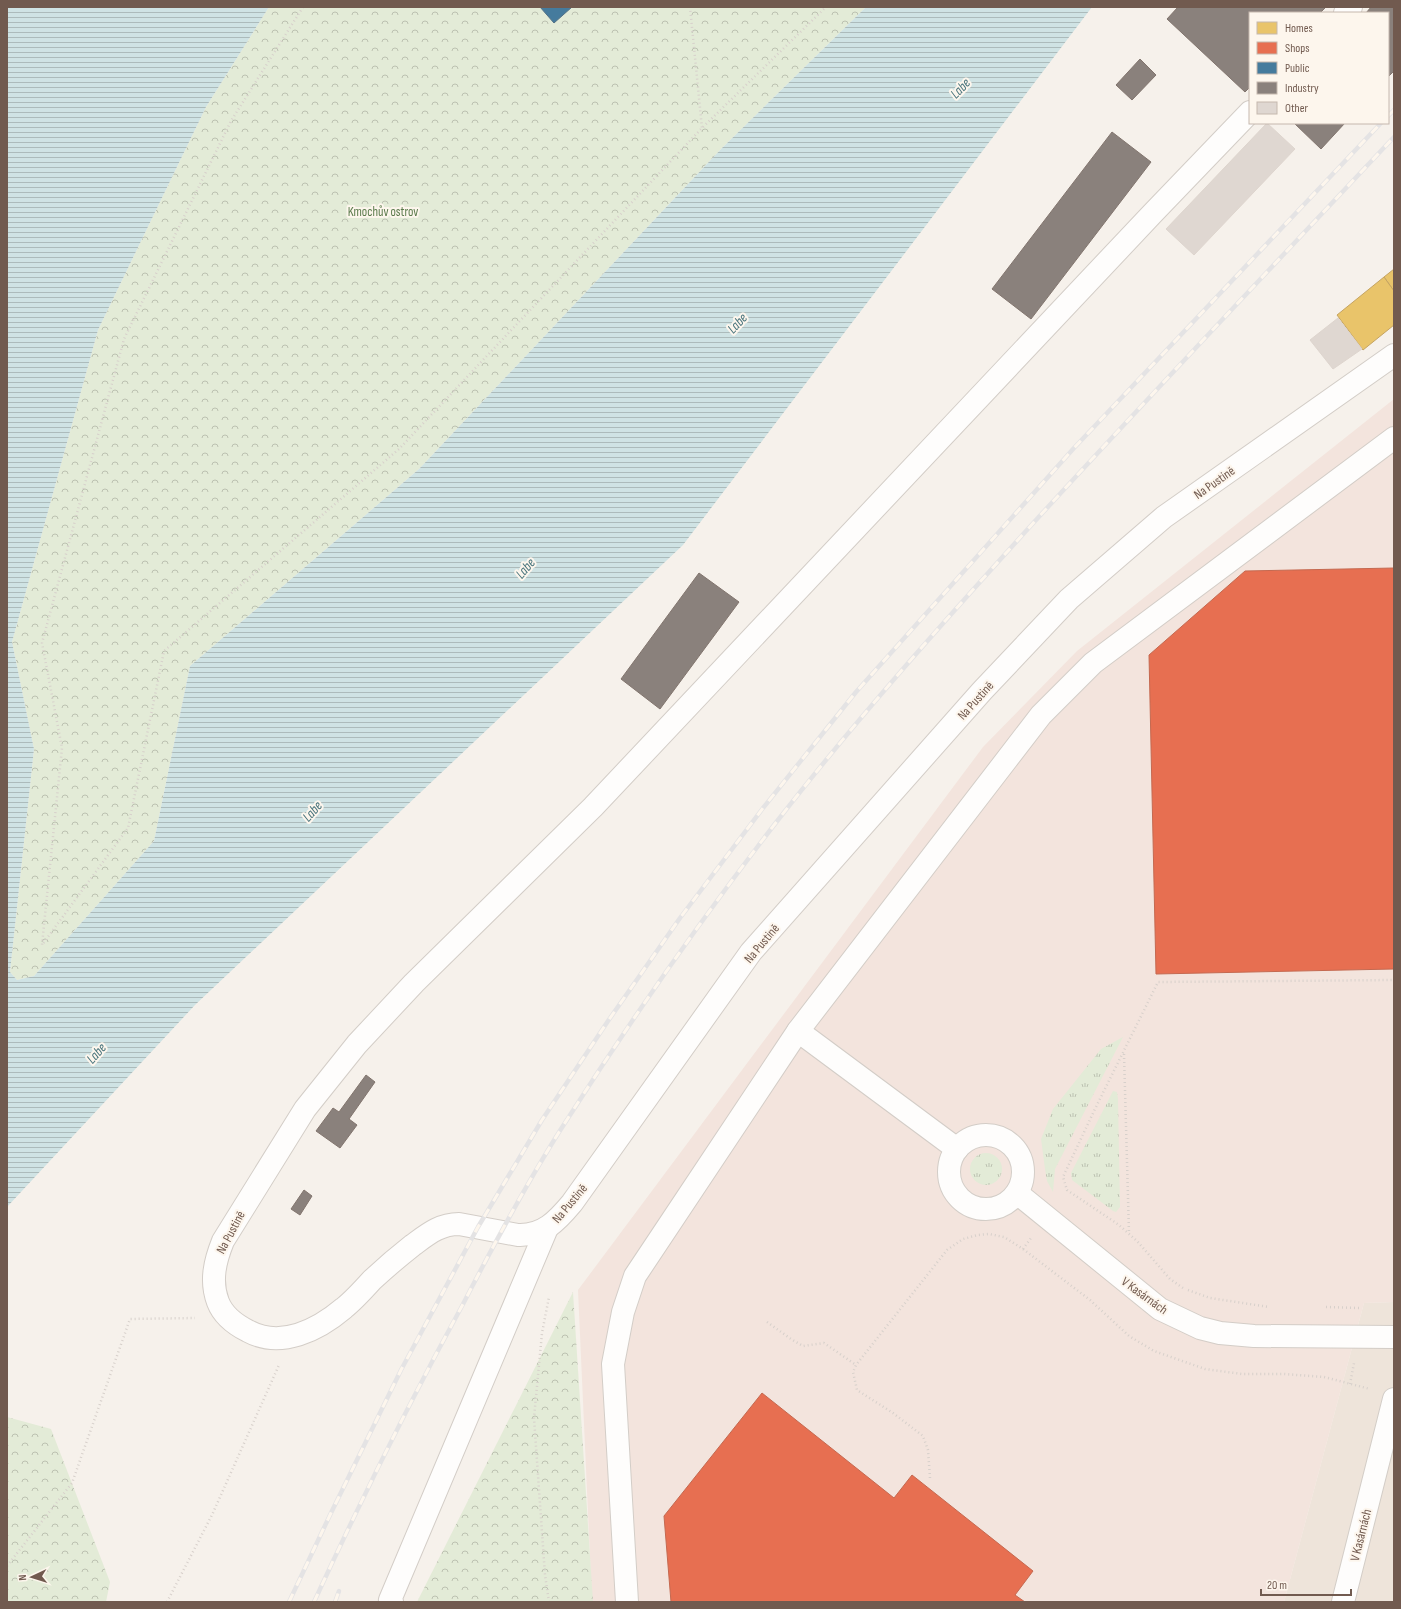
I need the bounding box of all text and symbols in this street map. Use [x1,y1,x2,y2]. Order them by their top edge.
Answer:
legend [1249,12,1389,124]
text: Homes [1285,21,1313,36]
text: Shops [1285,41,1310,56]
text: Public [1285,61,1310,76]
water label: Labe [947,74,974,102]
text: Industry [1285,81,1319,96]
text: Other [1285,101,1309,116]
park label: Kmochův ostrov [348,204,418,220]
water label: Labe [724,309,751,337]
street label: Na Pustině [1191,463,1238,503]
water label: Labe [512,554,539,582]
street label: Na Pustině [954,678,997,723]
water label: Labe [299,797,326,825]
street label: Na Pustině [741,921,783,967]
water label: Labe [83,1039,110,1067]
street label: Na Pustině [549,1181,591,1227]
street label: Na Pustině [213,1208,249,1257]
street label: V Kasárnách [1118,1274,1171,1318]
street label: V Kasárnách [1347,1507,1375,1563]
north arrow [12,1557,52,1597]
scale bar [1261,1571,1351,1597]
text: N [16,1574,29,1581]
text: 20 m [1267,1578,1287,1593]

